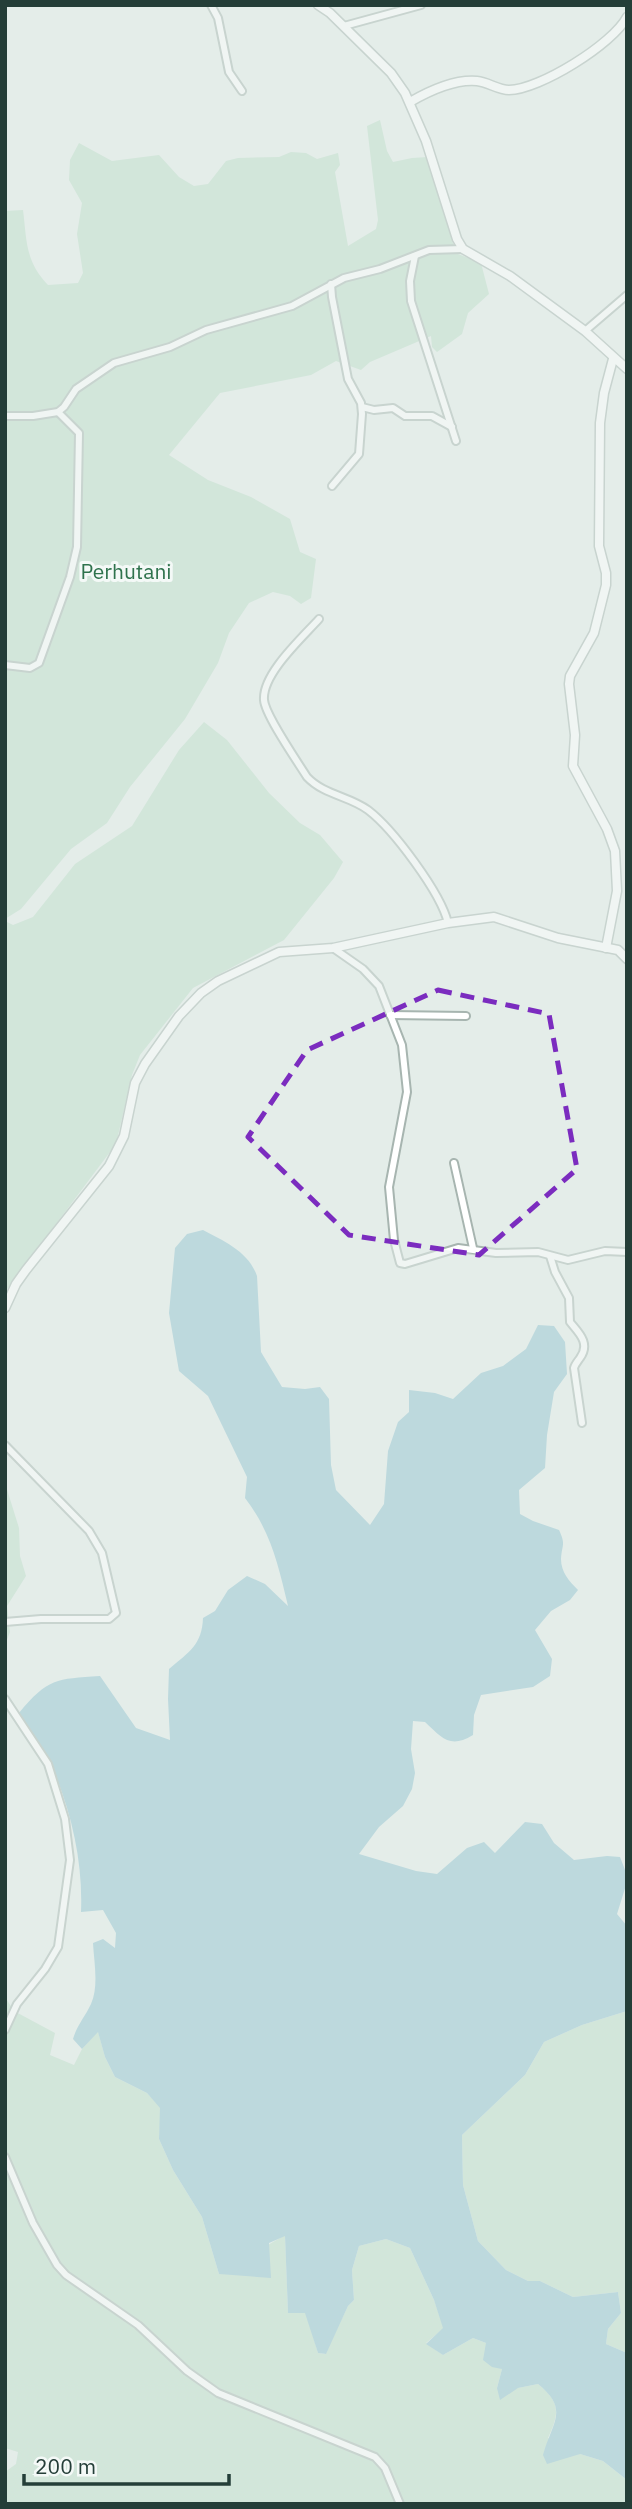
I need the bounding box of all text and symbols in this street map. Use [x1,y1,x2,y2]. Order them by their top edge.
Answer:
park label: Perhutani [80,557,172,585]
scale bar [24,2442,229,2486]
text: 200 m [35,2452,96,2480]

